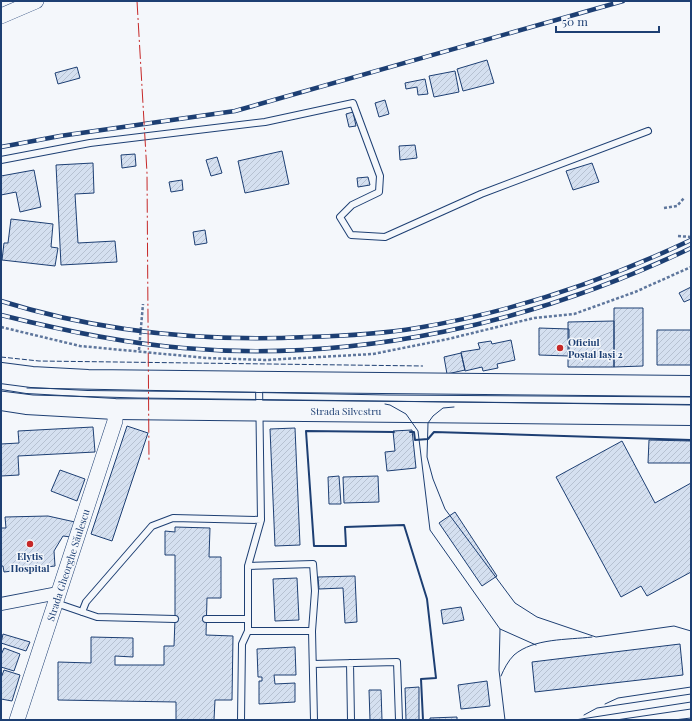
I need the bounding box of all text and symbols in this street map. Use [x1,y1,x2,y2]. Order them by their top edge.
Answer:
scale bar [556,8,659,34]
text: 50 m [562,13,588,29]
place label: Oficiul Poștal Iași 2 [568,335,623,361]
marker: Oficiul Poștal Iași 2 [555,343,565,353]
street label: Strada Silvestru [311,404,382,418]
street label: Strada Gheorghe Săulescu [43,507,93,623]
marker: Elytis Hospital [25,539,35,549]
place label: Elytis Hospital [10,549,50,575]

